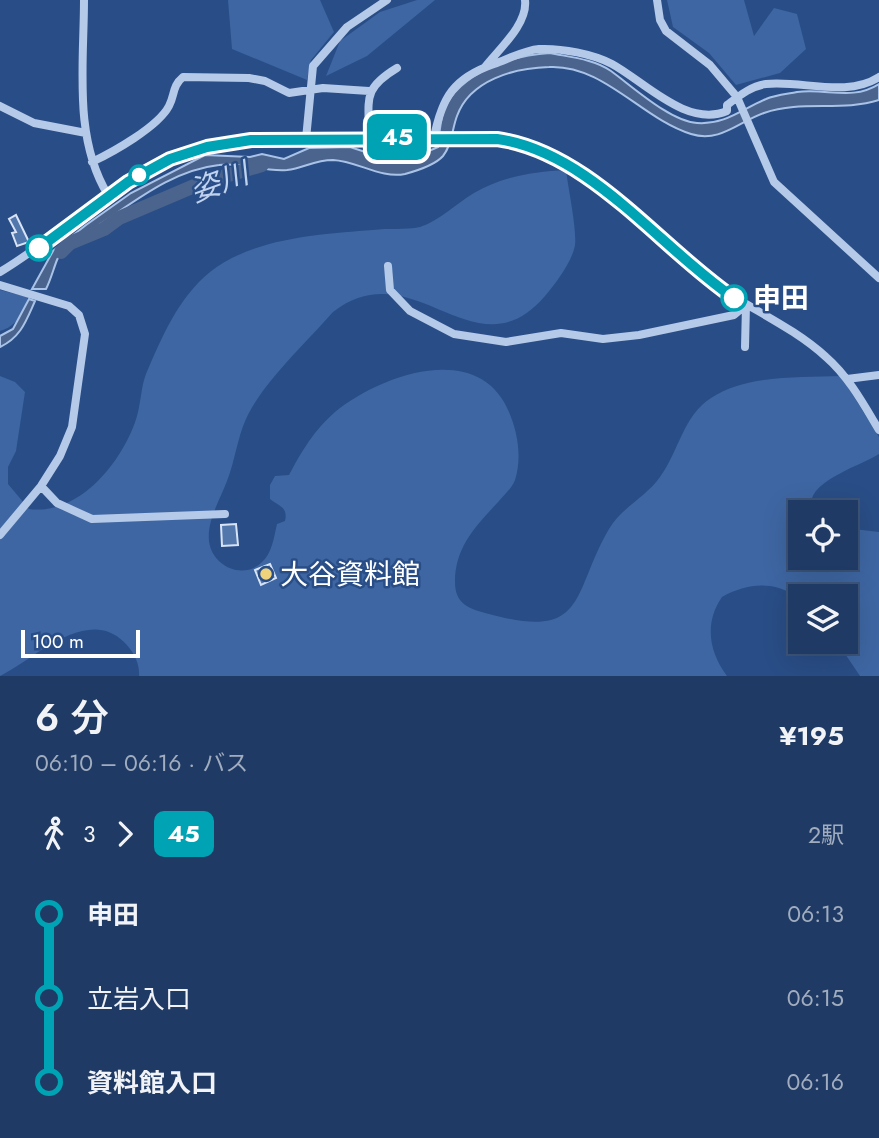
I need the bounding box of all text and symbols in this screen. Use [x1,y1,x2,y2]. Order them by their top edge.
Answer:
line badge: 45 [366,114,428,160]
text: 45 [381,119,413,154]
water label: 姿川 [183,151,257,212]
unlabelled marker [129,165,149,185]
unlabelled marker [26,235,52,261]
place label: 申田 [753,278,809,319]
marker: 申田 [721,285,747,311]
map controls [788,500,858,654]
button: locate [788,500,858,570]
place label: 大谷資料館 [280,554,420,595]
marker: 大谷資料館 [258,566,274,582]
button: layers [788,584,858,654]
scale bar [21,627,140,659]
text: 100 m [32,628,84,655]
text: 6 分 [35,690,109,745]
text: ¥195 [779,717,844,755]
text: 06:10 – 06:16 · バス [35,746,248,780]
icon: walk [35,815,73,853]
icon: forward [106,815,144,853]
text: 45 [168,816,200,851]
text: 3 [83,817,96,851]
text: 2駅 [808,818,844,852]
text: 申田 [87,896,139,934]
text: 06:13 [787,897,844,931]
text: 立岩入口 [87,980,191,1018]
text: 06:15 [787,981,844,1015]
text: 資料館入口 [87,1064,217,1102]
text: 06:16 [786,1065,844,1099]

